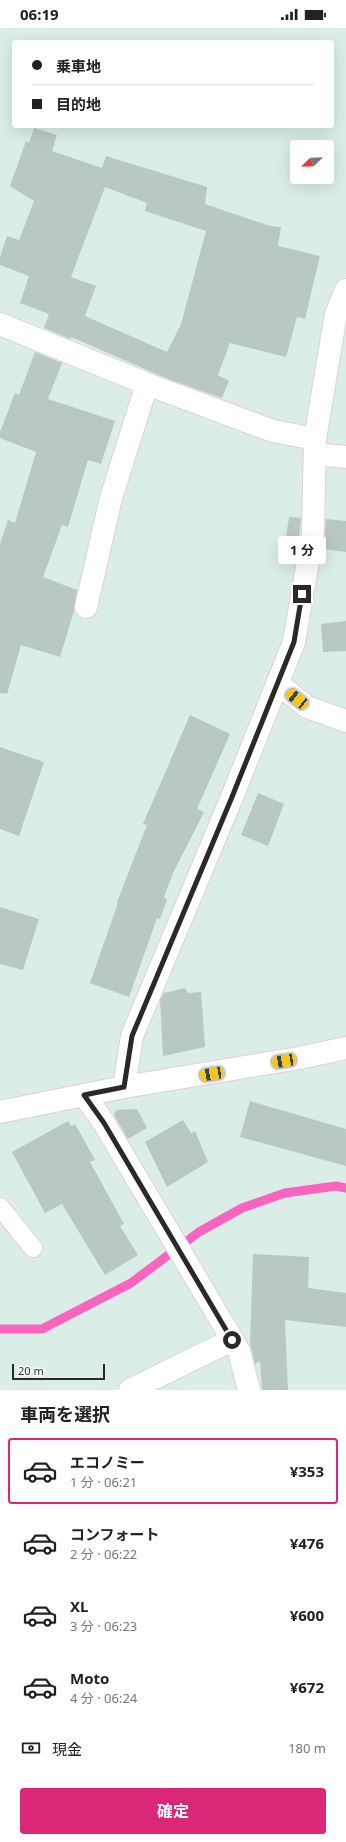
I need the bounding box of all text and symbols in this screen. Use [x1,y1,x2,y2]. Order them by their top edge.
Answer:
text: 06:19 [20,4,59,24]
text: 乗車地 [56,56,101,76]
text: 目的地 [56,94,101,114]
north arrow [290,140,334,184]
map controls [290,140,334,184]
callout: 1 分 [278,536,326,564]
text: 1 分 [290,541,314,559]
route end [293,585,311,603]
car [284,687,310,711]
car [271,1053,297,1069]
car [199,1066,225,1082]
route start [223,1331,241,1349]
scale bar [12,1362,105,1381]
text: 20 m [18,1363,44,1378]
text: 車両を選択 [20,1402,110,1426]
text: エコノミー [70,1452,145,1472]
icon: car [22,1453,58,1489]
text: ¥353 [290,1461,324,1481]
text: 1 分 · 06:21 [70,1473,137,1491]
text: コンフォート [70,1524,160,1544]
icon: car [22,1525,58,1561]
text: ¥476 [290,1533,324,1553]
text: 2 分 · 06:22 [70,1545,137,1563]
text: XL [70,1596,88,1616]
icon: car [22,1597,58,1633]
text: ¥600 [290,1605,324,1625]
text: 3 分 · 06:23 [70,1617,137,1635]
text: Moto [70,1668,109,1688]
icon: car [22,1669,58,1705]
text: ¥672 [290,1677,324,1697]
text: 4 分 · 06:24 [70,1689,137,1707]
icon: cash [20,1737,42,1759]
text: 現金 [52,1739,82,1759]
text: 180 m [288,1739,326,1757]
button: 確定 [20,1788,326,1834]

